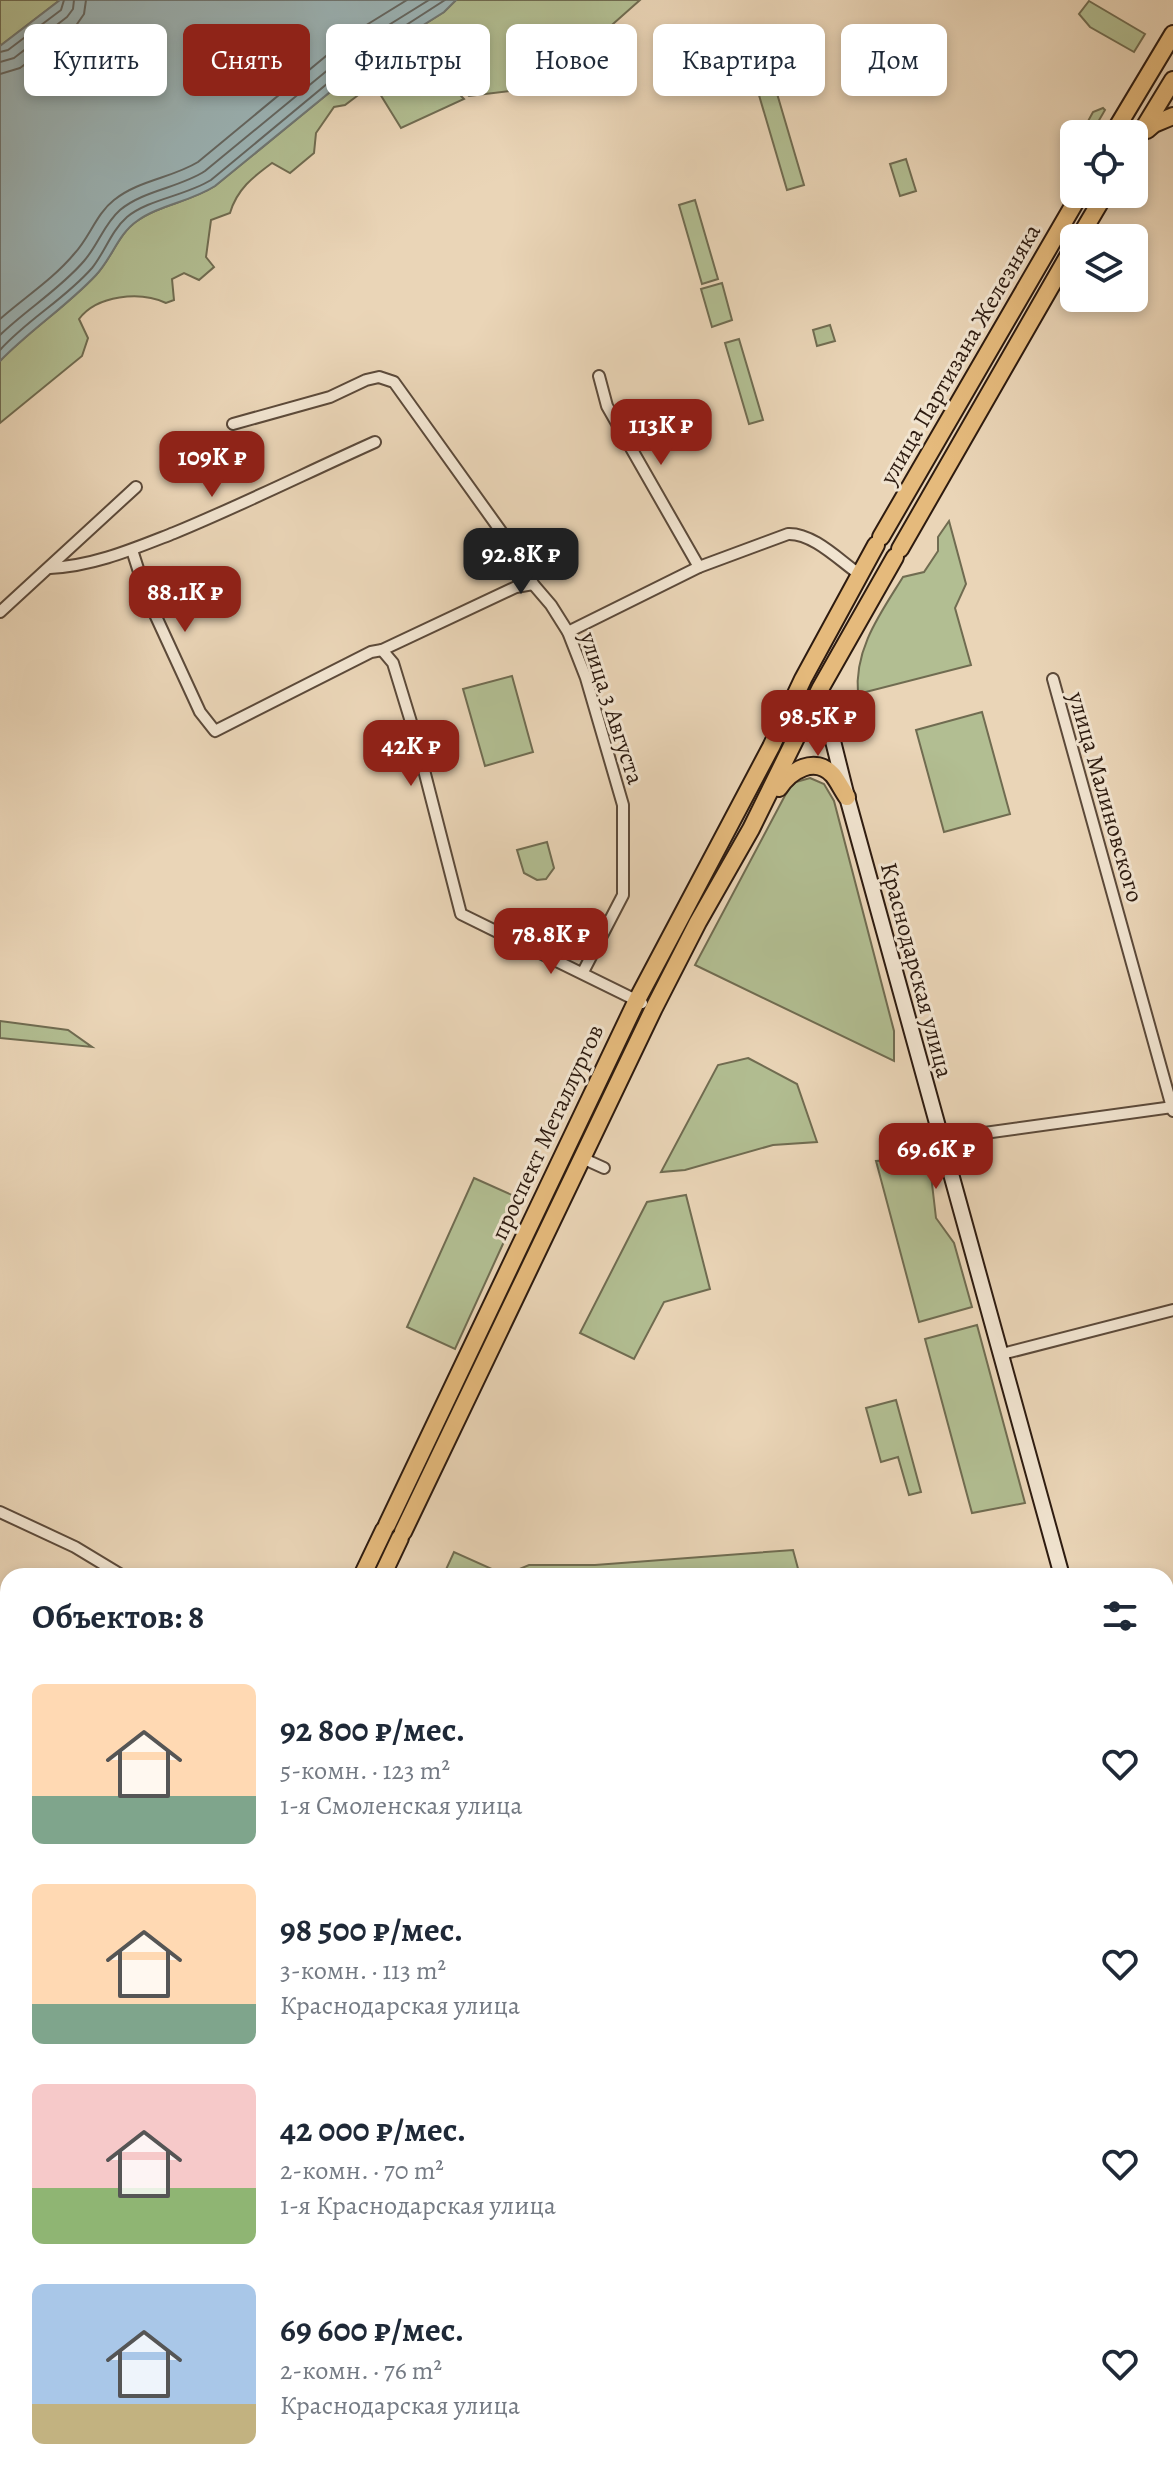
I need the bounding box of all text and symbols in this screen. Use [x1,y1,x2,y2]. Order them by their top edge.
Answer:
chip: Купить [24,24,167,96]
chip: Снять [183,24,310,96]
chip: Фильтры [326,24,490,96]
chip: Новое [506,24,637,96]
chip: Квартира [653,24,825,96]
chip: Дом [841,24,947,96]
map controls [1060,120,1148,312]
button: locate [1060,120,1148,208]
street label: улица Партизана Железняка [872,218,1048,491]
button: layers [1060,224,1148,312]
pin: 113K ₽ [596,399,726,467]
text: 113K ₽ [629,407,693,442]
pin: 109K ₽ [147,431,277,499]
text: 109K ₽ [177,439,247,474]
pin: 92.8K ₽ [447,528,595,596]
text: 92.8K ₽ [481,536,561,571]
pin: 88.1K ₽ [111,566,259,634]
text: 88.1K ₽ [147,574,223,609]
street label: улица 3 Августа [572,627,652,788]
street label: улица Малиновского [1060,687,1151,906]
pin: 98.5K ₽ [744,690,892,758]
text: 98.5K ₽ [779,698,857,733]
pin: 42K ₽ [355,720,467,788]
text: 42K ₽ [381,728,441,763]
street label: Краснодарская улица [873,859,961,1081]
pin: 78.8K ₽ [477,908,625,976]
text: 78.8K ₽ [512,916,590,951]
street label: проспект Металлургов [483,1019,611,1245]
pin: 69.6K ₽ [862,1123,1010,1191]
text: 69.6K ₽ [897,1131,975,1166]
text: Объектов: 8 [32,1593,204,1640]
icon: filters [1098,1594,1142,1638]
text: 92 800 ₽/мес. [280,1706,465,1753]
icon: home [96,1716,192,1812]
icon: heart [1098,1742,1142,1786]
text: 5-комн. · 123 m² [280,1753,450,1788]
text: 1-я Смоленская улица [280,1788,523,1823]
text: 98 500 ₽/мес. [280,1906,463,1953]
icon: home [96,1916,192,2012]
icon: heart [1098,1942,1142,1986]
text: 3-комн. · 113 m² [280,1953,446,1988]
text: Краснодарская улица [280,1988,520,2023]
text: 42 000 ₽/мес. [280,2106,466,2153]
icon: home [96,2116,192,2212]
icon: heart [1098,2142,1142,2186]
text: 2-комн. · 70 m² [280,2153,444,2188]
text: 1-я Краснодарская улица [280,2188,556,2223]
text: 69 600 ₽/мес. [280,2306,464,2353]
icon: home [96,2316,192,2412]
icon: heart [1098,2342,1142,2386]
text: 2-комн. · 76 m² [280,2353,442,2388]
text: Краснодарская улица [280,2388,520,2423]

